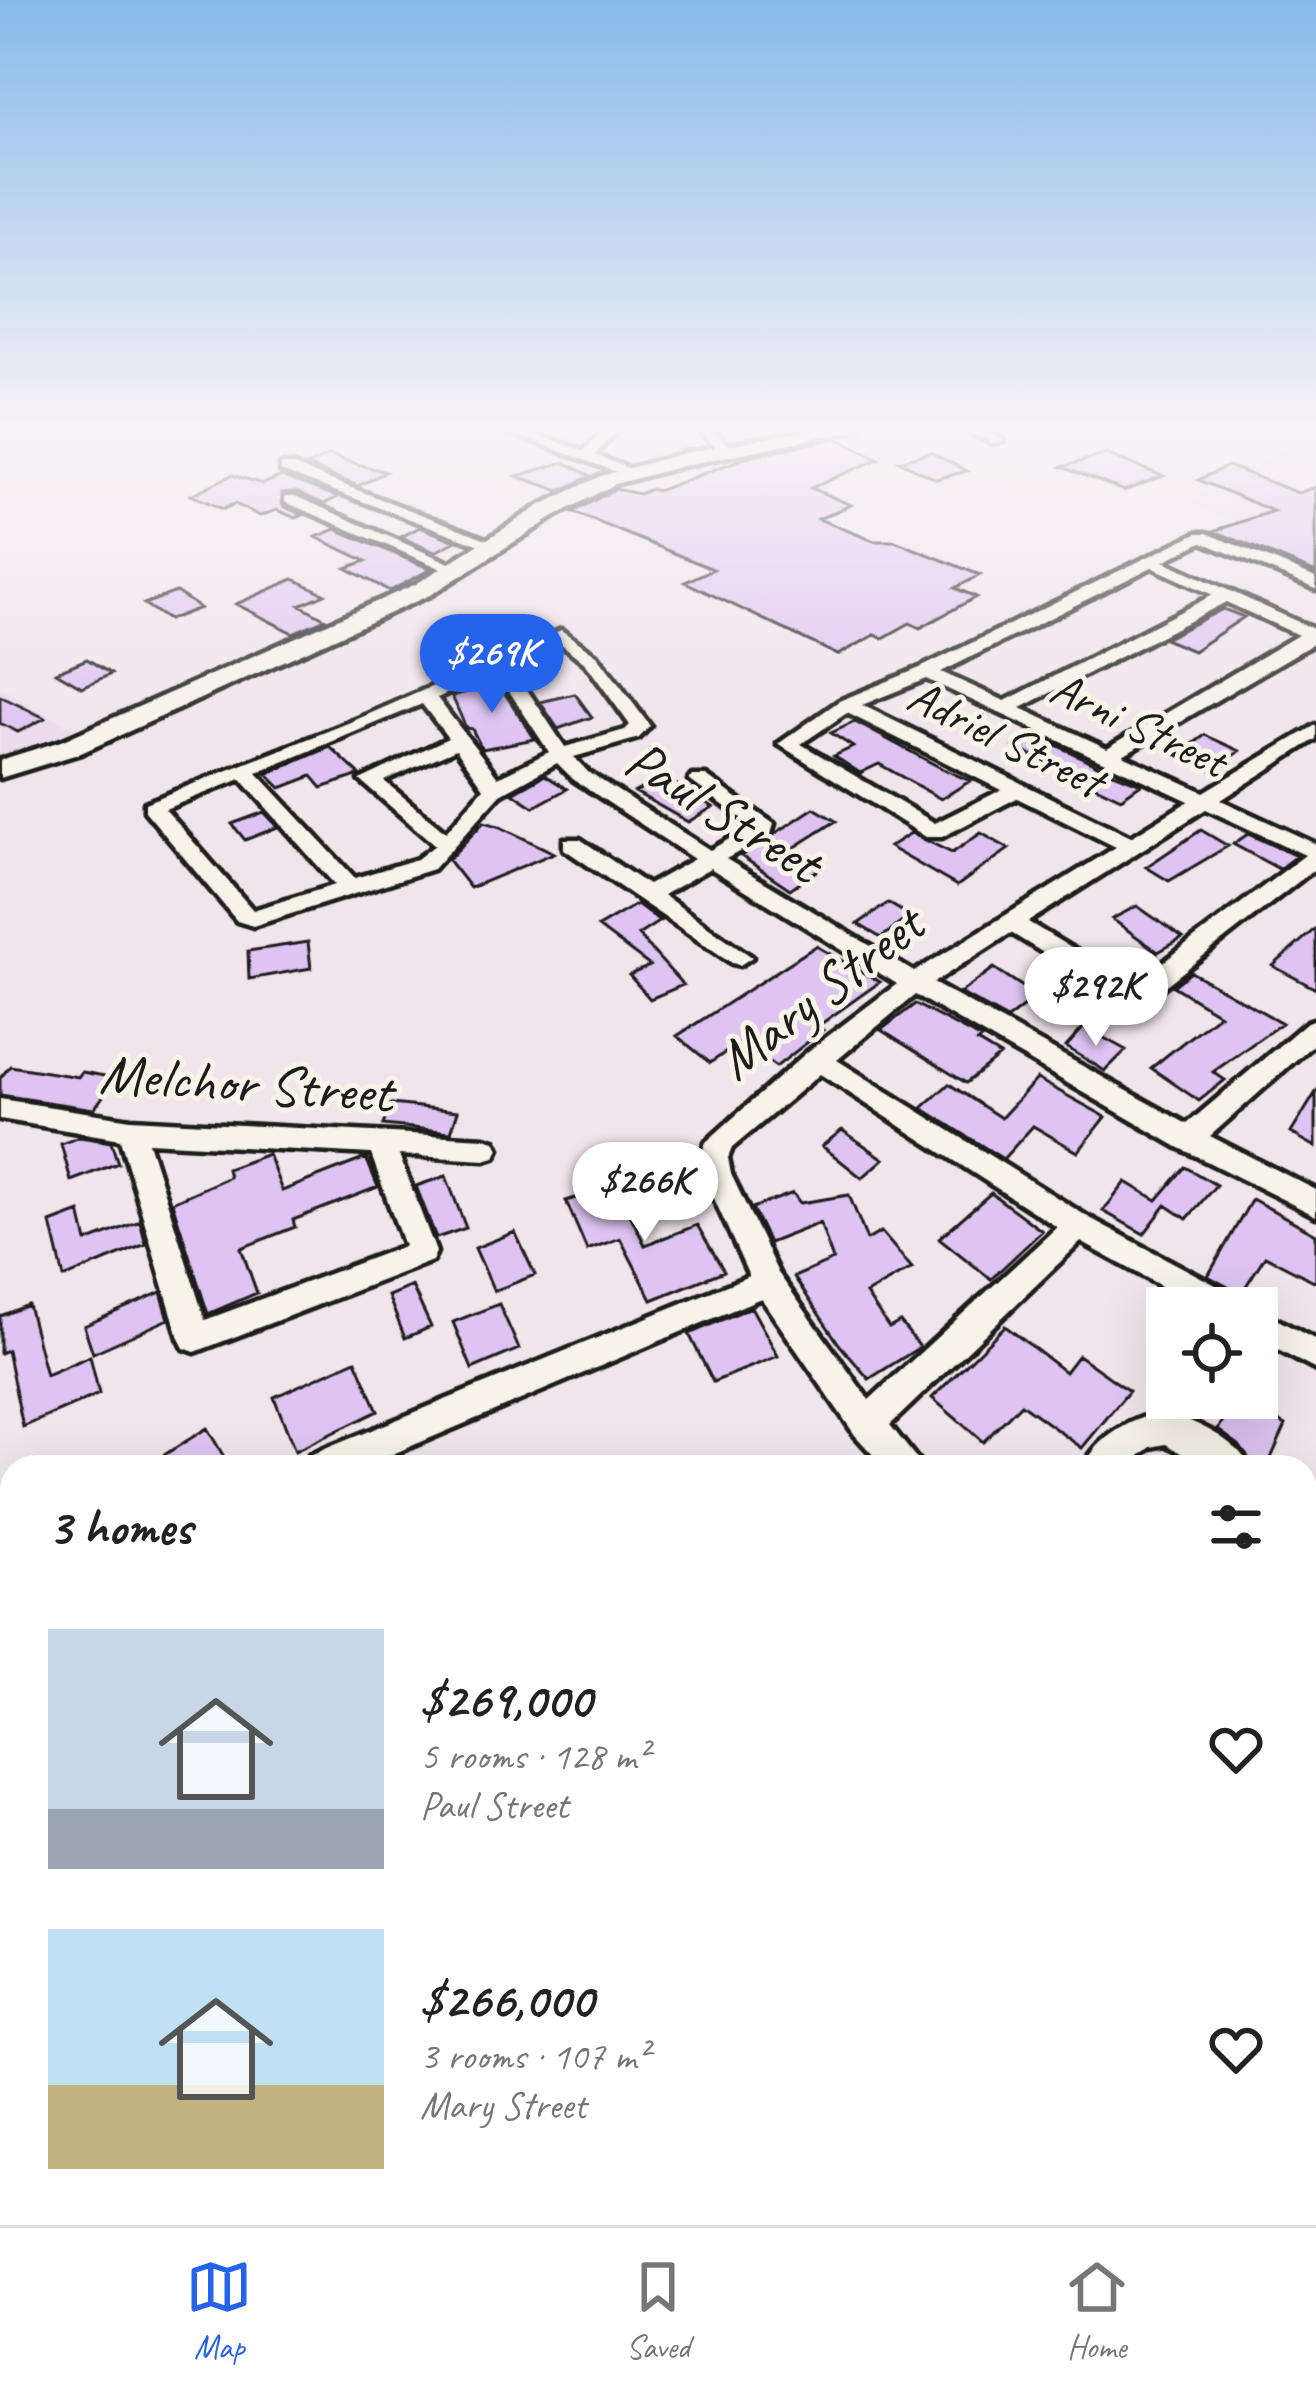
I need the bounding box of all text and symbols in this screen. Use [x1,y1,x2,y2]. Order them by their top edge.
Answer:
pin: $269K [408,614,576,716]
text: $269K [447,628,537,677]
street label: Arni Street [1041,657,1240,792]
street label: Adriel Street [898,665,1118,813]
street label: Paul Street [613,723,839,901]
street label: Mary Street [702,886,941,1095]
pin: $292K [1012,947,1180,1049]
text: $292K [1051,961,1141,1010]
street label: Melchor Street [97,1037,400,1129]
pin: $266K [561,1142,729,1244]
text: $266K [599,1156,691,1205]
map controls [1146,1287,1278,1419]
button: locate [1146,1287,1278,1419]
icon: filters [1203,1494,1269,1560]
text: 3 homes [48,1495,192,1559]
text: $269,000 [420,1668,591,1732]
icon: home [144,1677,288,1821]
icon: heart [1203,1716,1269,1782]
text: 5 rooms · 128 m² [420,1732,648,1781]
text: Paul Street [420,1781,568,1830]
text: $266,000 [420,1968,593,2032]
icon: home [144,1977,288,2121]
icon: heart [1203,2016,1269,2082]
text: 3 rooms · 107 m² [420,2032,648,2081]
text: Mary Street [420,2081,586,2130]
tab: Map [186,2254,252,2368]
tab: Saved [625,2254,691,2368]
tab: Home [1064,2254,1130,2368]

